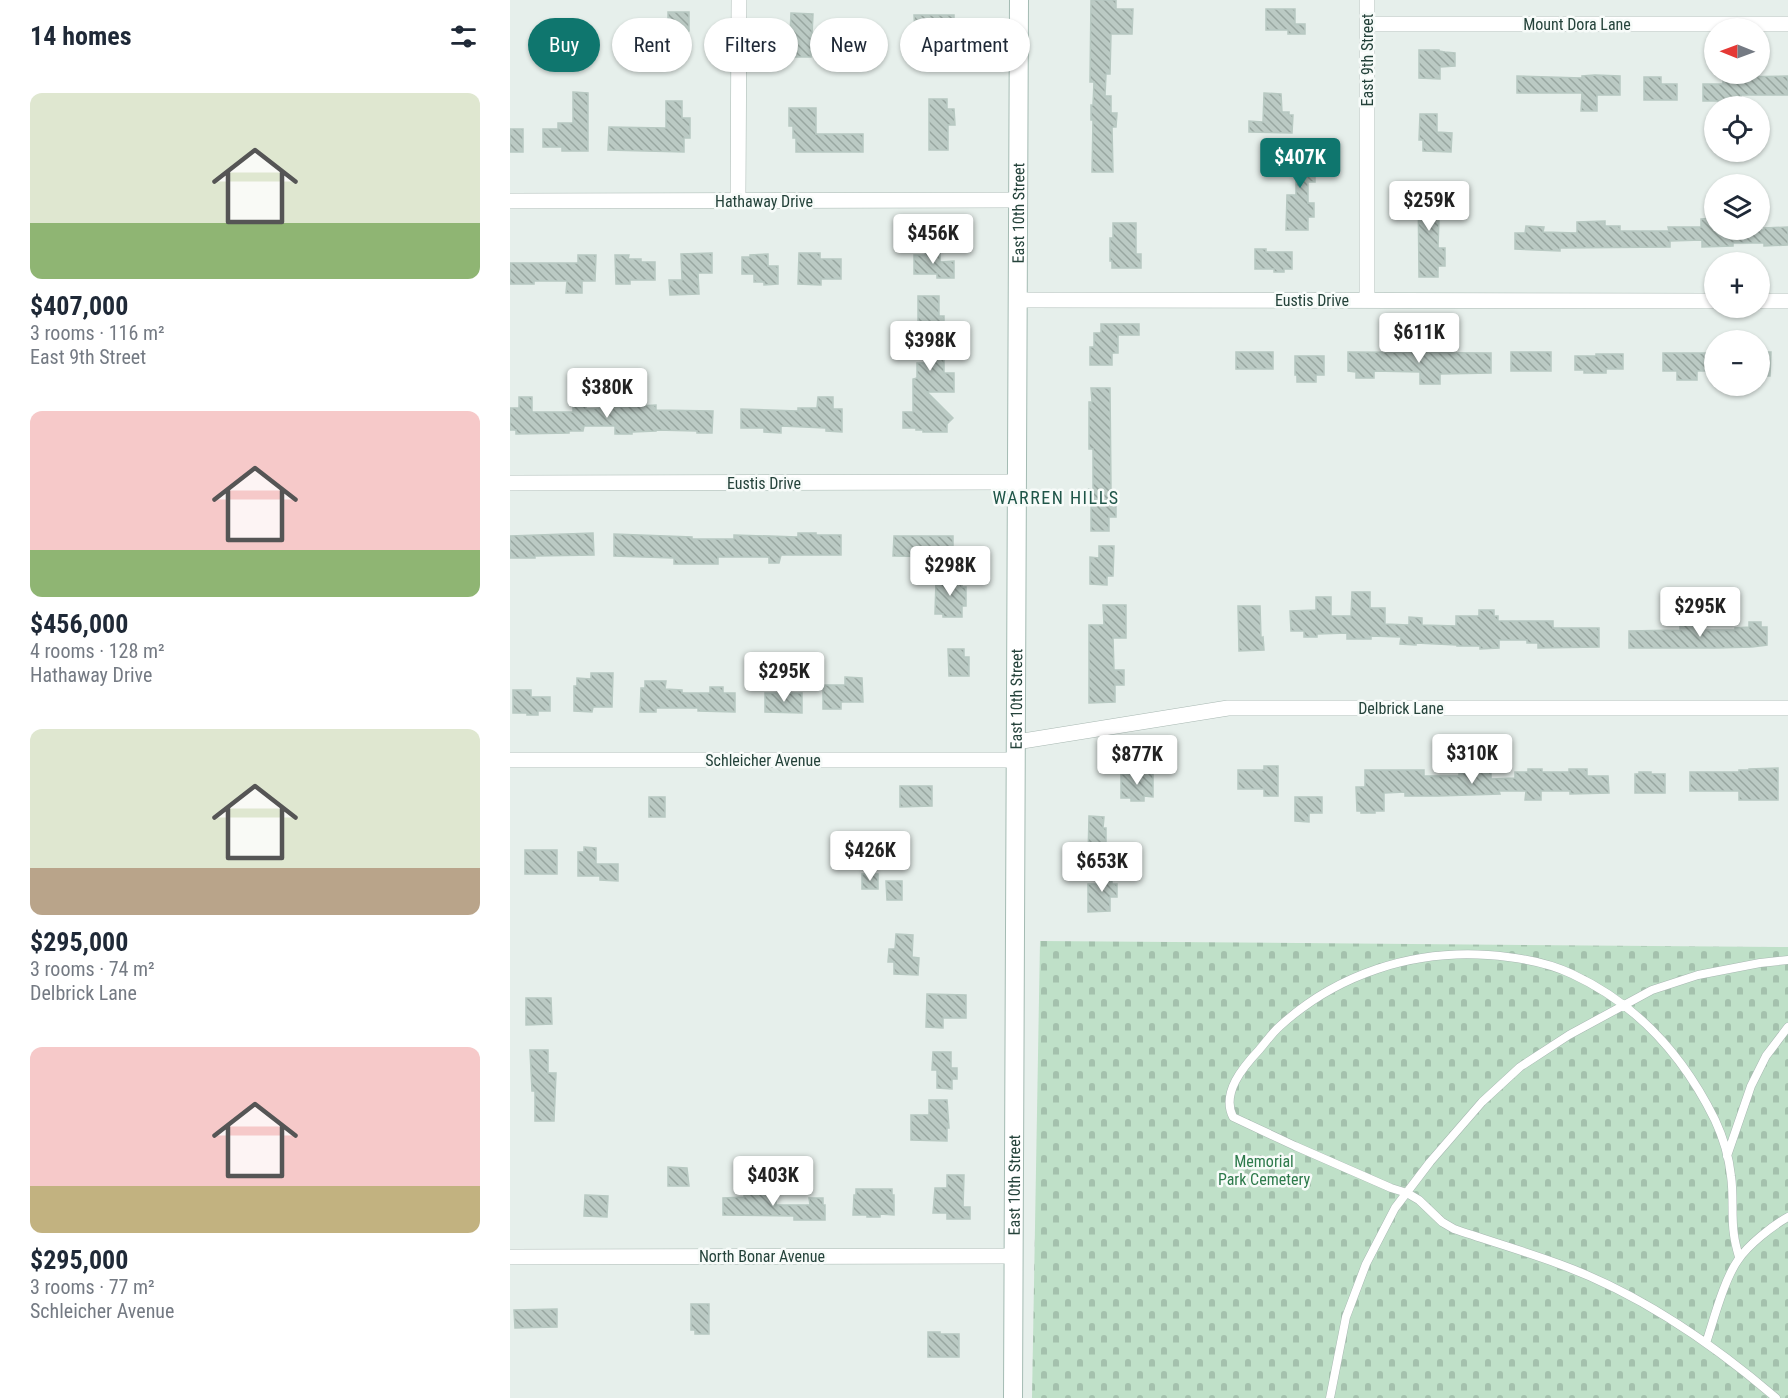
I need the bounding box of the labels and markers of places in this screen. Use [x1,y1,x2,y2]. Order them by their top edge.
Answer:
pin: $407K [1258,138,1342,189]
pin: $259K [1387,181,1471,232]
pin: $456K [891,214,975,265]
pin: $611K [1377,313,1461,364]
pin: $398K [888,321,972,372]
pin: $380K [565,368,649,419]
pin: $298K [908,546,992,597]
pin: $295K [1658,587,1742,638]
pin: $295K [742,652,826,703]
pin: $310K [1430,734,1514,785]
pin: $877K [1095,735,1179,786]
pin: $426K [828,831,912,882]
pin: $653K [1060,842,1144,893]
pin: $403K [731,1156,815,1207]

